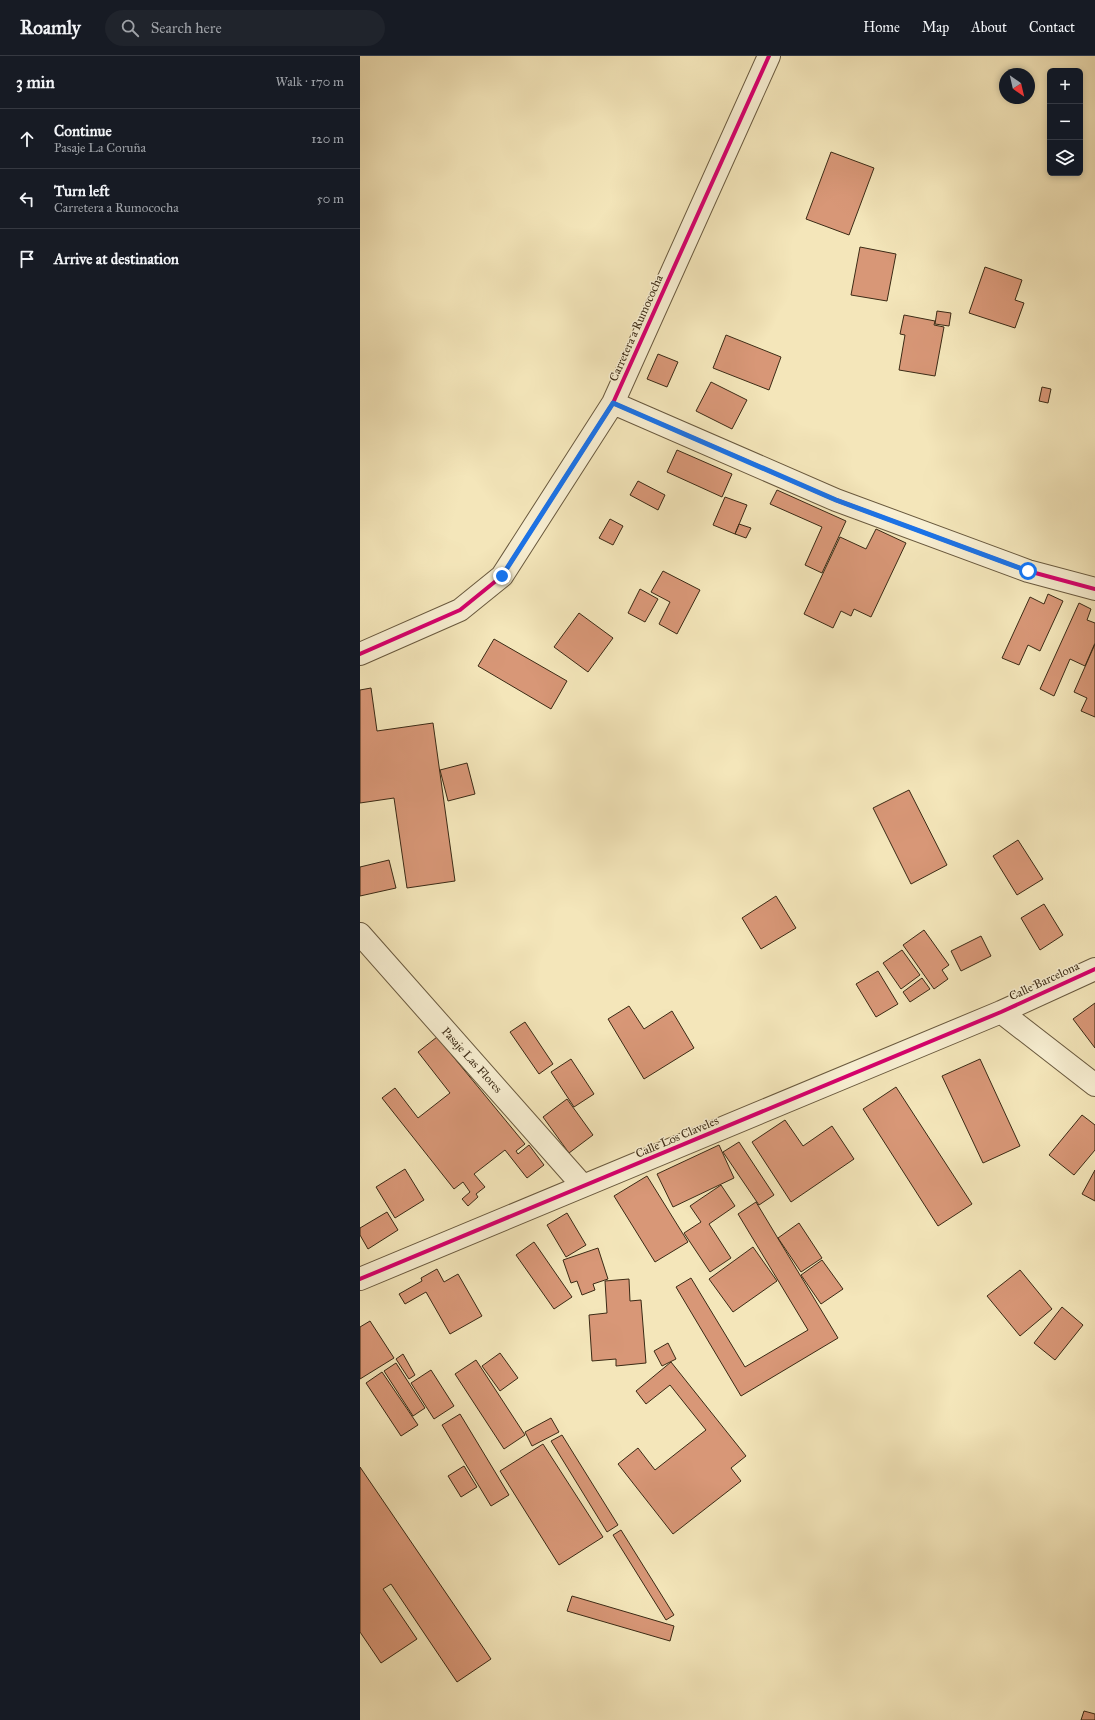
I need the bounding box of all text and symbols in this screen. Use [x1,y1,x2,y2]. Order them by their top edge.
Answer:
search box [105,10,385,46]
text: Roamly [20,16,81,39]
icon: search [119,17,141,39]
text: Search here [151,19,222,37]
text: Home [863,19,900,36]
text: Map [922,19,949,36]
text: About [971,19,1007,36]
text: Contact [1029,19,1075,36]
north arrow [999,68,1035,104]
map controls [1047,68,1083,176]
button: + [1047,68,1083,104]
text: 3 min [16,72,55,93]
text: Walk · 170 m [275,74,344,90]
button: − [1047,104,1083,140]
text: Continue [54,122,112,140]
icon: ahead [16,128,38,150]
text: 120 m [311,131,344,147]
text: Pasaje La Coruña [54,140,146,156]
button: layers [1047,140,1083,176]
text: Turn left [54,182,110,200]
icon: left [16,188,38,210]
text: 50 m [317,191,344,207]
text: Carretera a Rumococha [54,200,179,216]
icon: arrive [16,248,38,270]
text: Arrive at destination [54,250,179,268]
street label: Carretera a Rumococha [606,272,666,383]
route start [1019,562,1037,580]
route end [493,567,511,585]
street label: Calle Barcelona [1007,958,1082,1003]
street label: Pasaje Las Flores [439,1024,505,1096]
street label: Calle Los Claveles [633,1113,721,1161]

